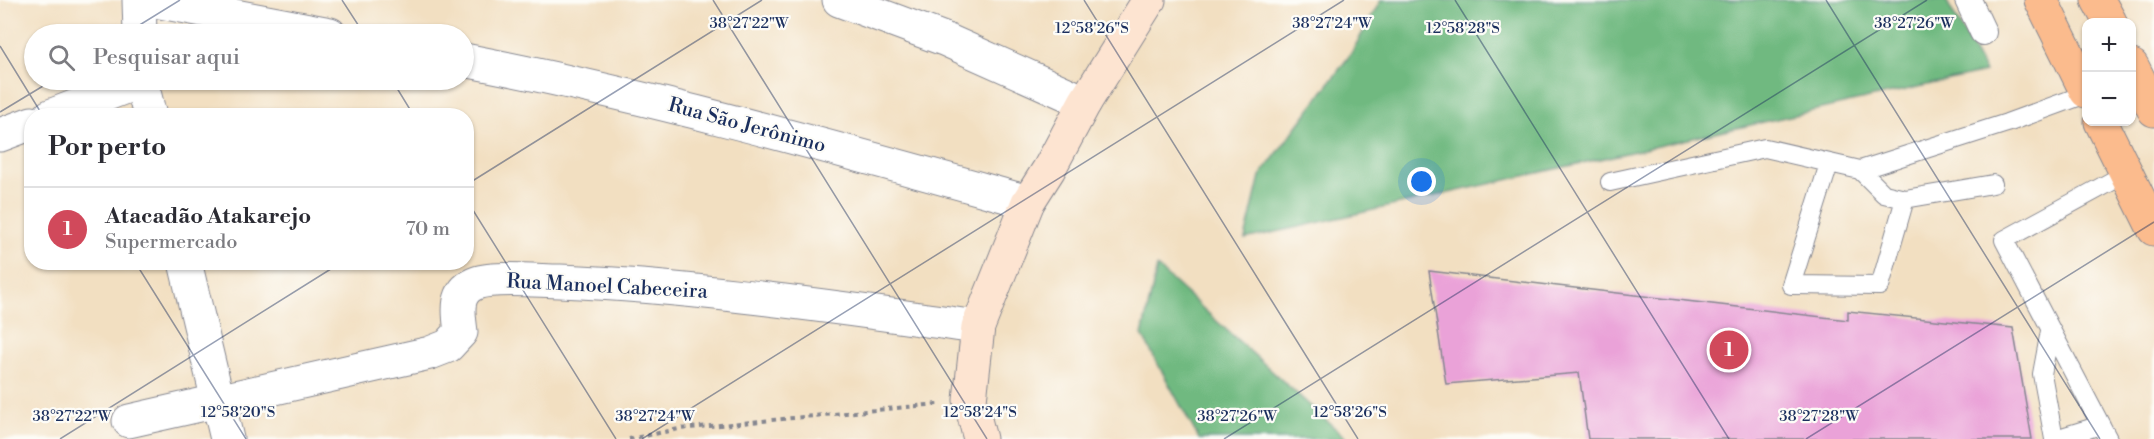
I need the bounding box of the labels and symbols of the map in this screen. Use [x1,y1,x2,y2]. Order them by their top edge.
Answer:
text: 38°27'22"W [710,14,789,33]
text: 38°27'24"W [1292,14,1372,33]
text: 38°27'26"W [1874,14,1954,33]
text: 12°58'26"S [1055,19,1129,38]
text: 12°58'28"S [1426,19,1500,38]
street label: Rua São Jerônimo [666,93,828,159]
your location [1407,167,1436,196]
street label: Rua Manoel Cabeceira [506,269,709,305]
pin: 1 [1710,328,1748,372]
text: 12°58'20"S [201,403,275,422]
text: 12°58'24"S [943,403,1017,422]
text: 12°58'26"S [1313,403,1387,422]
text: 38°27'22"W [33,407,112,426]
text: 38°27'24"W [615,407,695,426]
text: 38°27'26"W [1197,407,1277,426]
text: 38°27'28"W [1779,407,1859,426]

